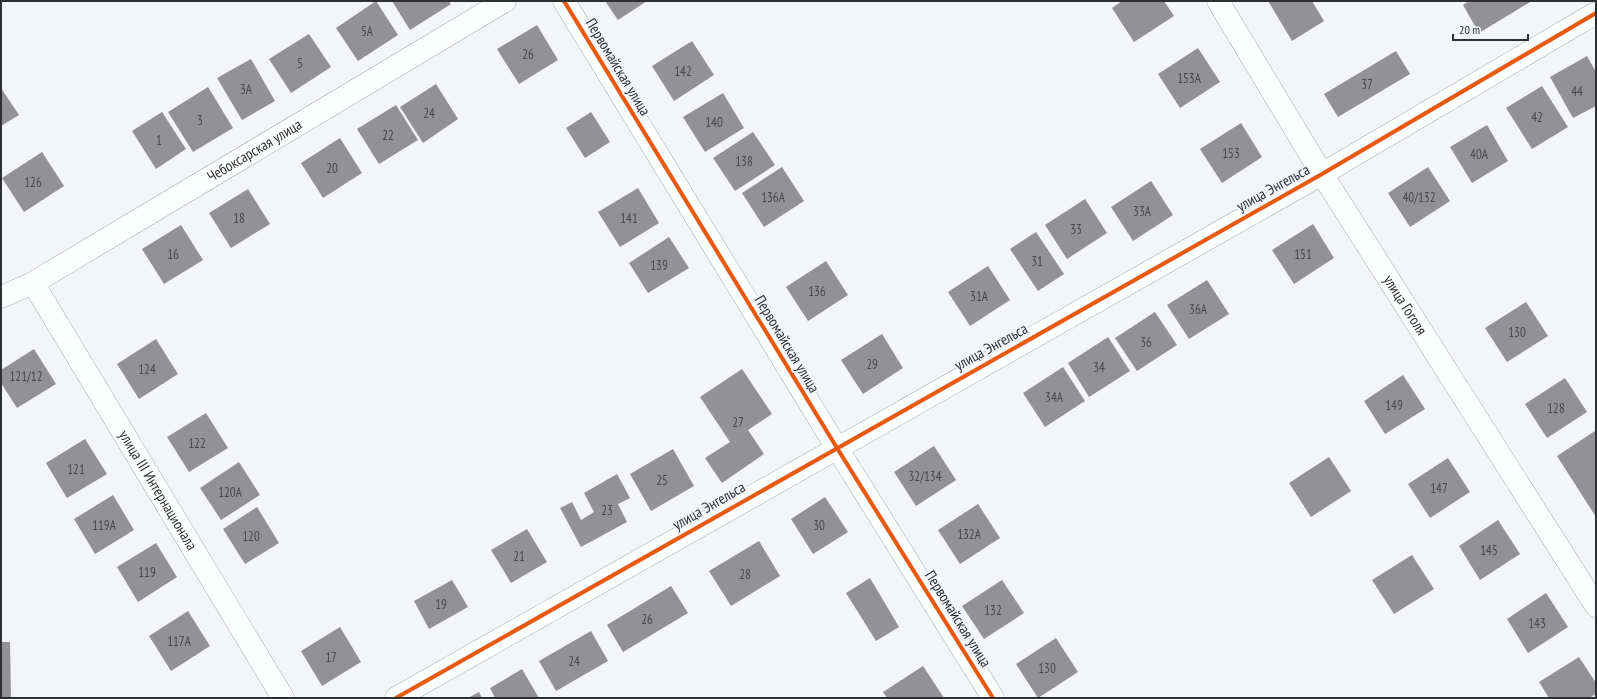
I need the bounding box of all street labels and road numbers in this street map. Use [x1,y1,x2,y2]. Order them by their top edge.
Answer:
street label: Первомайская улица [582,15,655,119]
street label: Чебоксарская улица [203,115,305,186]
street label: улица Энгельса [1233,160,1313,215]
street label: улица Гоголя [1380,271,1432,338]
street label: Первомайская улица [751,292,824,396]
street label: улица Энгельса [951,319,1031,374]
street label: улица III Интернационала [115,427,202,553]
street label: улица Энгельса [669,477,748,534]
street label: Первомайская улица [921,567,996,671]

